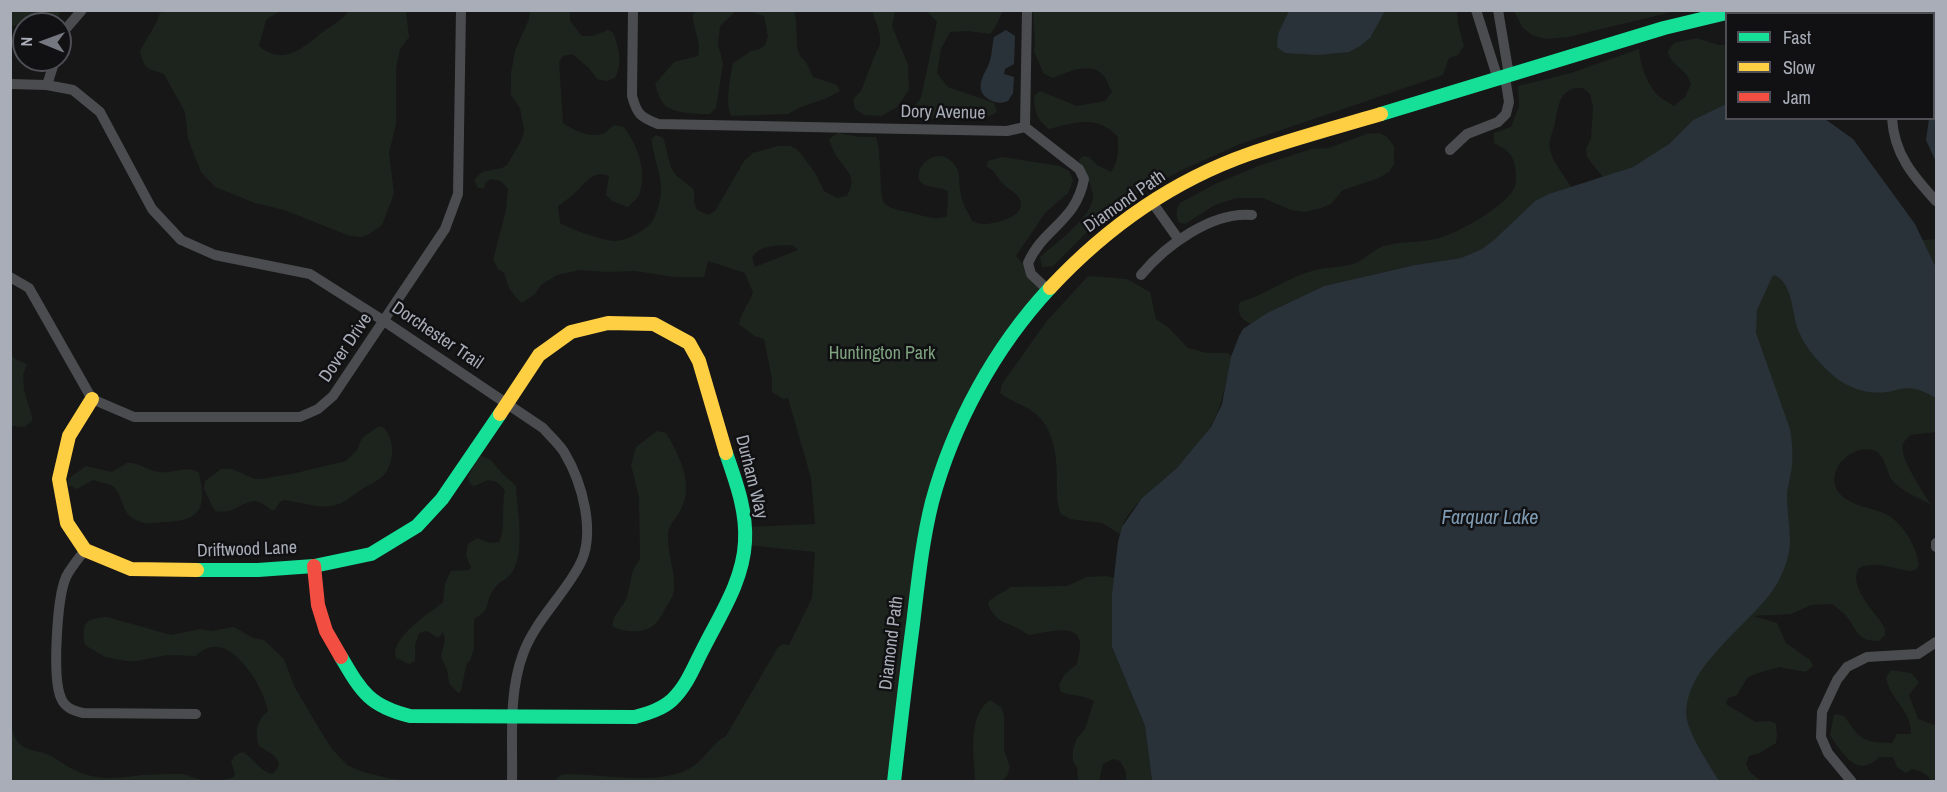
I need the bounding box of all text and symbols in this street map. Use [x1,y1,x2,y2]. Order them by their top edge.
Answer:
north arrow [12,12,72,72]
legend [1725,12,1935,120]
text: Fast [1783,25,1811,50]
text: N [15,37,37,47]
text: Slow [1783,55,1815,80]
text: Jam [1783,85,1811,110]
street label: Dory Avenue [900,101,986,125]
street label: Diamond Path [1080,166,1170,238]
street label: Dorchester Trail [387,298,487,374]
street label: Dover Drive [315,309,377,387]
park label: Huntington Park [829,343,935,365]
street label: Durham Way [730,433,772,521]
water label: Farquar Lake [1442,507,1538,531]
street label: Driftwood Lane [197,537,297,563]
street label: Diamond Path [876,595,908,691]

